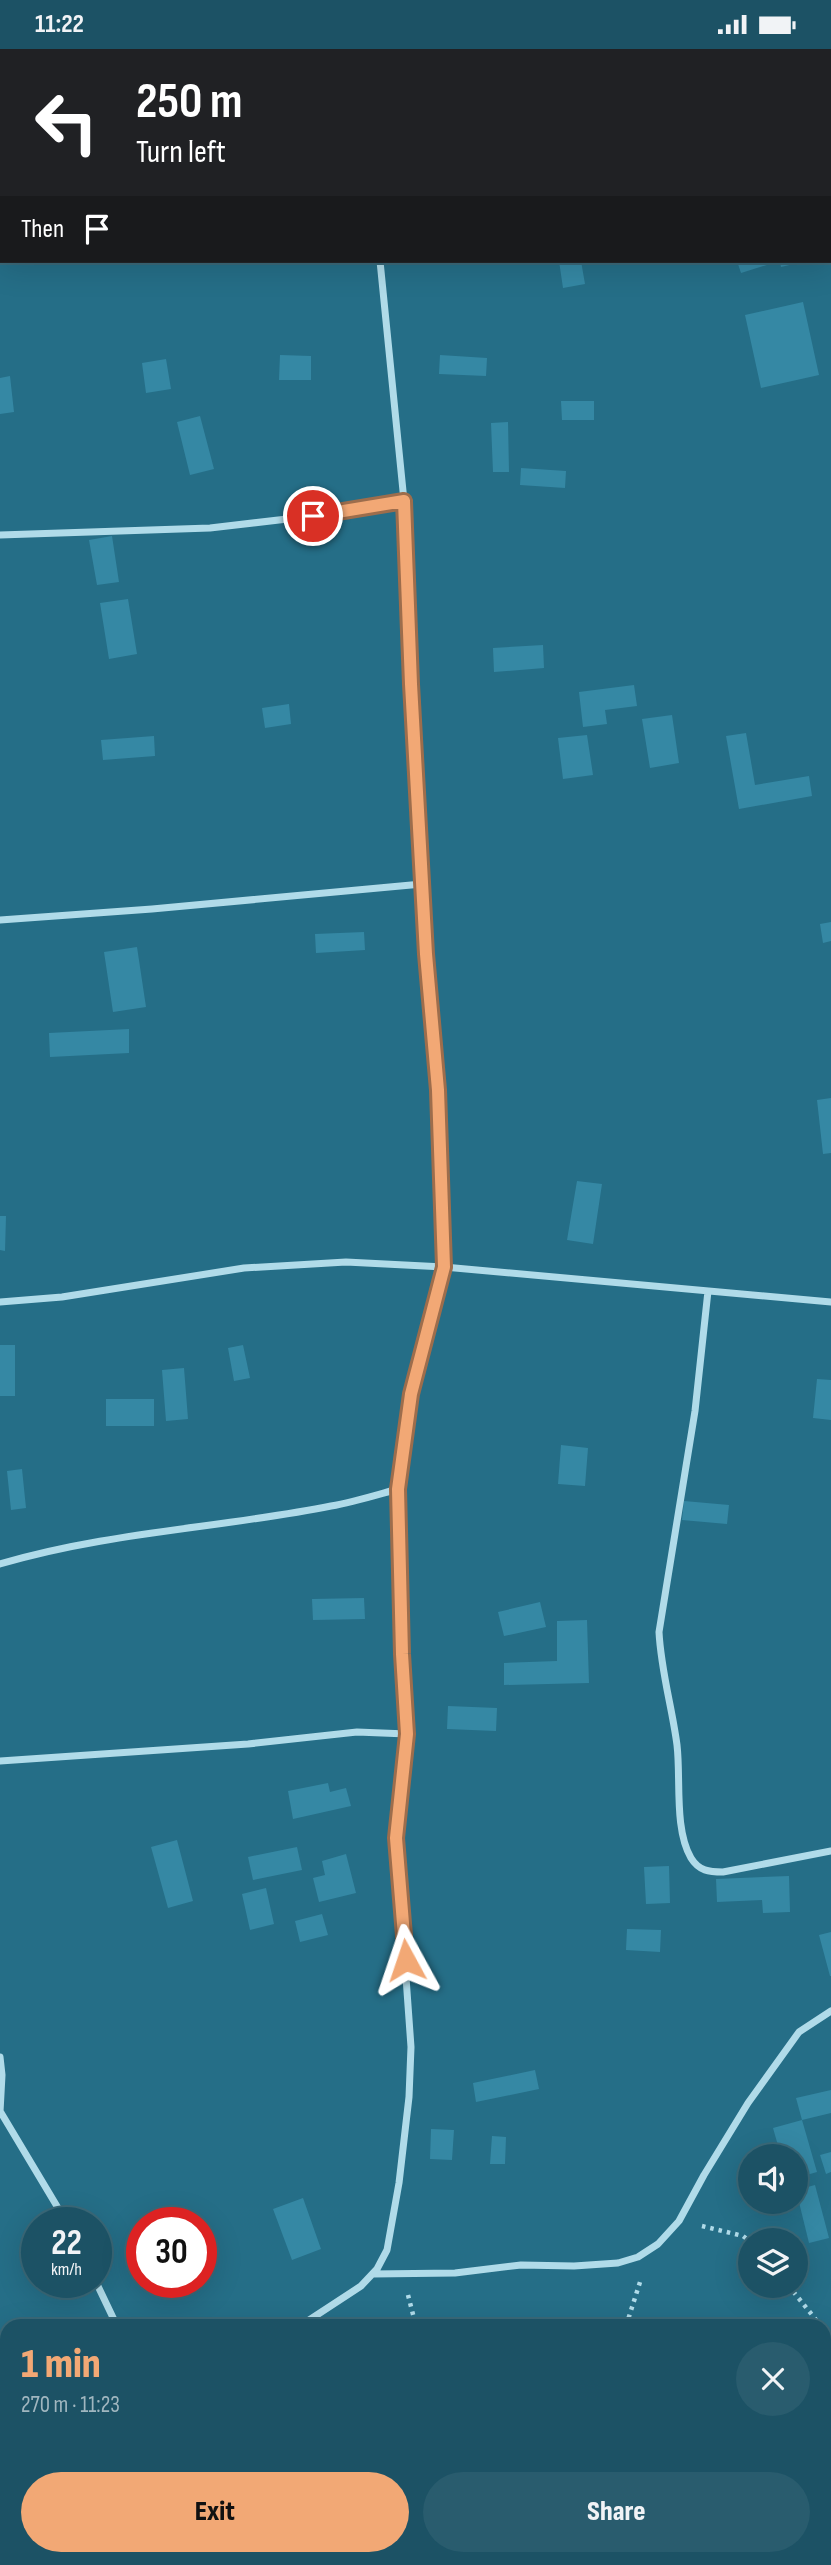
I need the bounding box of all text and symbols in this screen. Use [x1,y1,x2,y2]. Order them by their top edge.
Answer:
text: 11:22 [35,9,84,40]
text: 250 m [136,73,242,132]
icon: left [21,77,112,168]
text: Turn left [136,133,226,172]
icon: arrive [78,210,116,248]
text: Then [21,214,64,245]
pin [283,486,343,546]
icon: arrive [294,497,332,535]
position arrow [369,1923,443,1997]
map controls [738,2144,808,2298]
button: sound [738,2144,808,2214]
speed limit sign: 30 [126,2207,217,2298]
text: 22 [51,2222,82,2265]
button: layers [738,2228,808,2298]
text: km/h [51,2259,82,2280]
text: 1 min [21,2339,101,2390]
button: close [736,2342,810,2416]
text: 270 m · 11:23 [21,2391,120,2419]
button: Exit [21,2472,409,2552]
button: Share [423,2472,810,2552]

